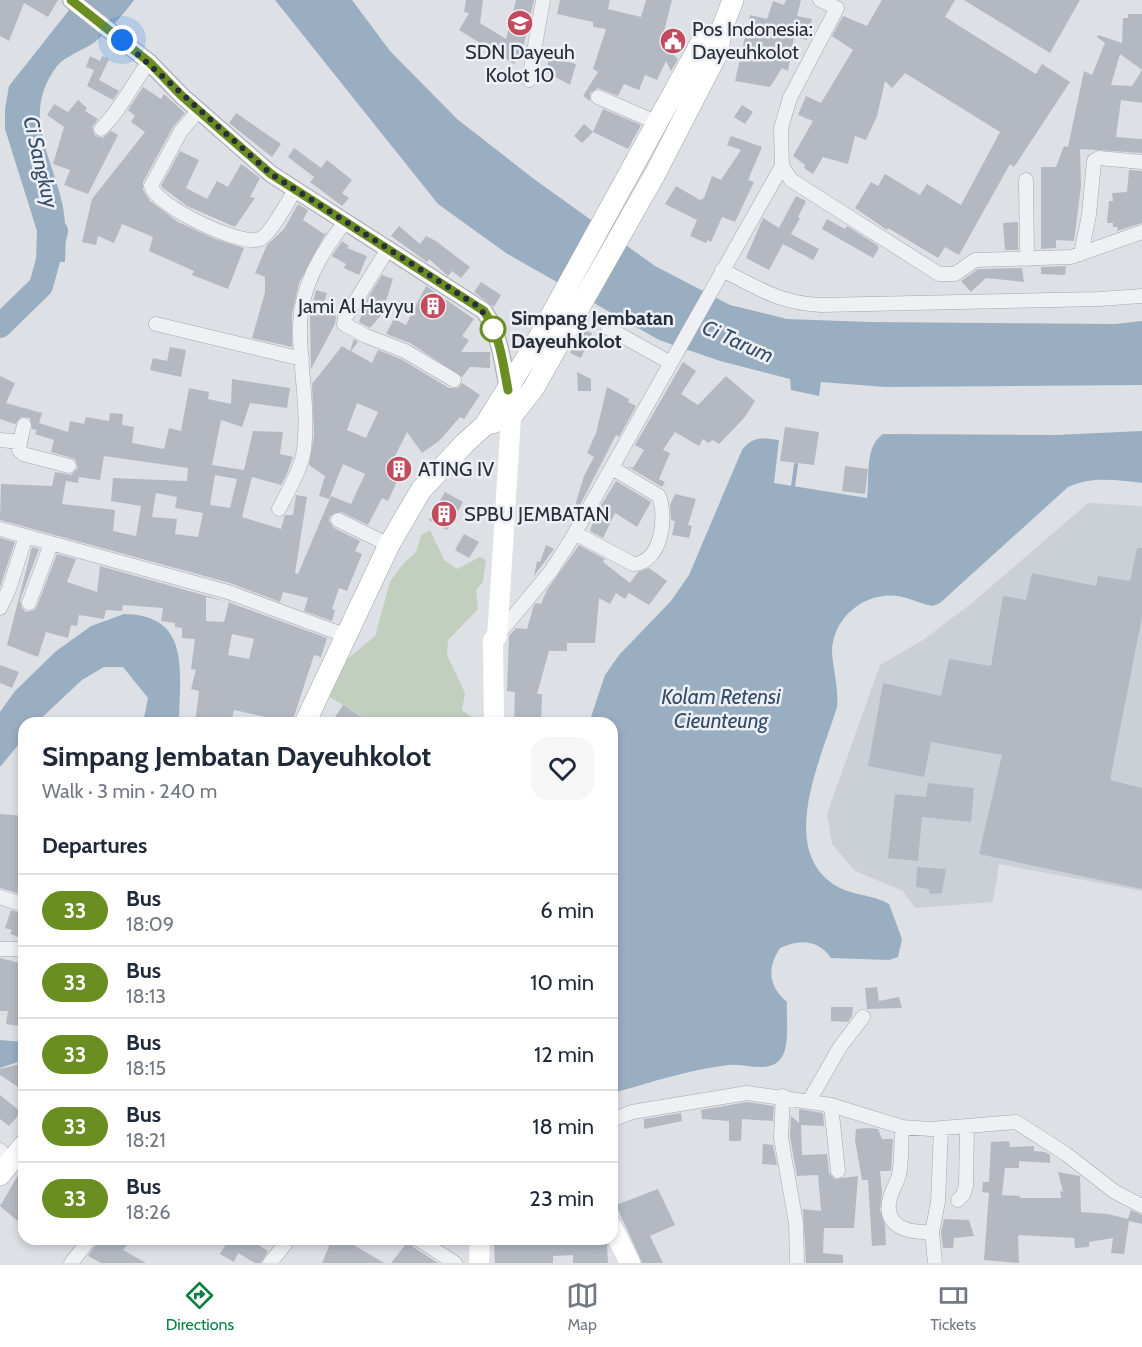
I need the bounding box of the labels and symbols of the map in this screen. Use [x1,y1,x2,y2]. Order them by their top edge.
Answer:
school or university icon: SDN Dayeuh Kolot 10 [505,8,535,38]
place label: Pos Indonesia: Dayeuhkolot [692,17,813,64]
your location [107,25,137,55]
public building icon: Pos Indonesia: Dayeuhkolot [658,26,688,56]
place label: SDN Dayeuh Kolot 10 [465,40,575,87]
water label: Ci Sangkuy [18,114,64,212]
building icon: Jami Al Hayyu [418,291,448,321]
place label: Jami Al Hayyu [297,294,414,318]
place label: Simpang Jembatan Dayeuhkolot [511,306,674,353]
water label: Ci Tarum [698,314,778,368]
marker: Simpang Jembatan Dayeuhkolot [480,316,506,342]
building icon: ATING IV [384,454,414,484]
place label: ATING IV [418,457,495,481]
building icon: SPBU JEMBATAN [429,499,459,529]
place label: SPBU JEMBATAN [464,502,610,526]
water label: Kolam Retensi Cieunteung [661,684,781,733]

